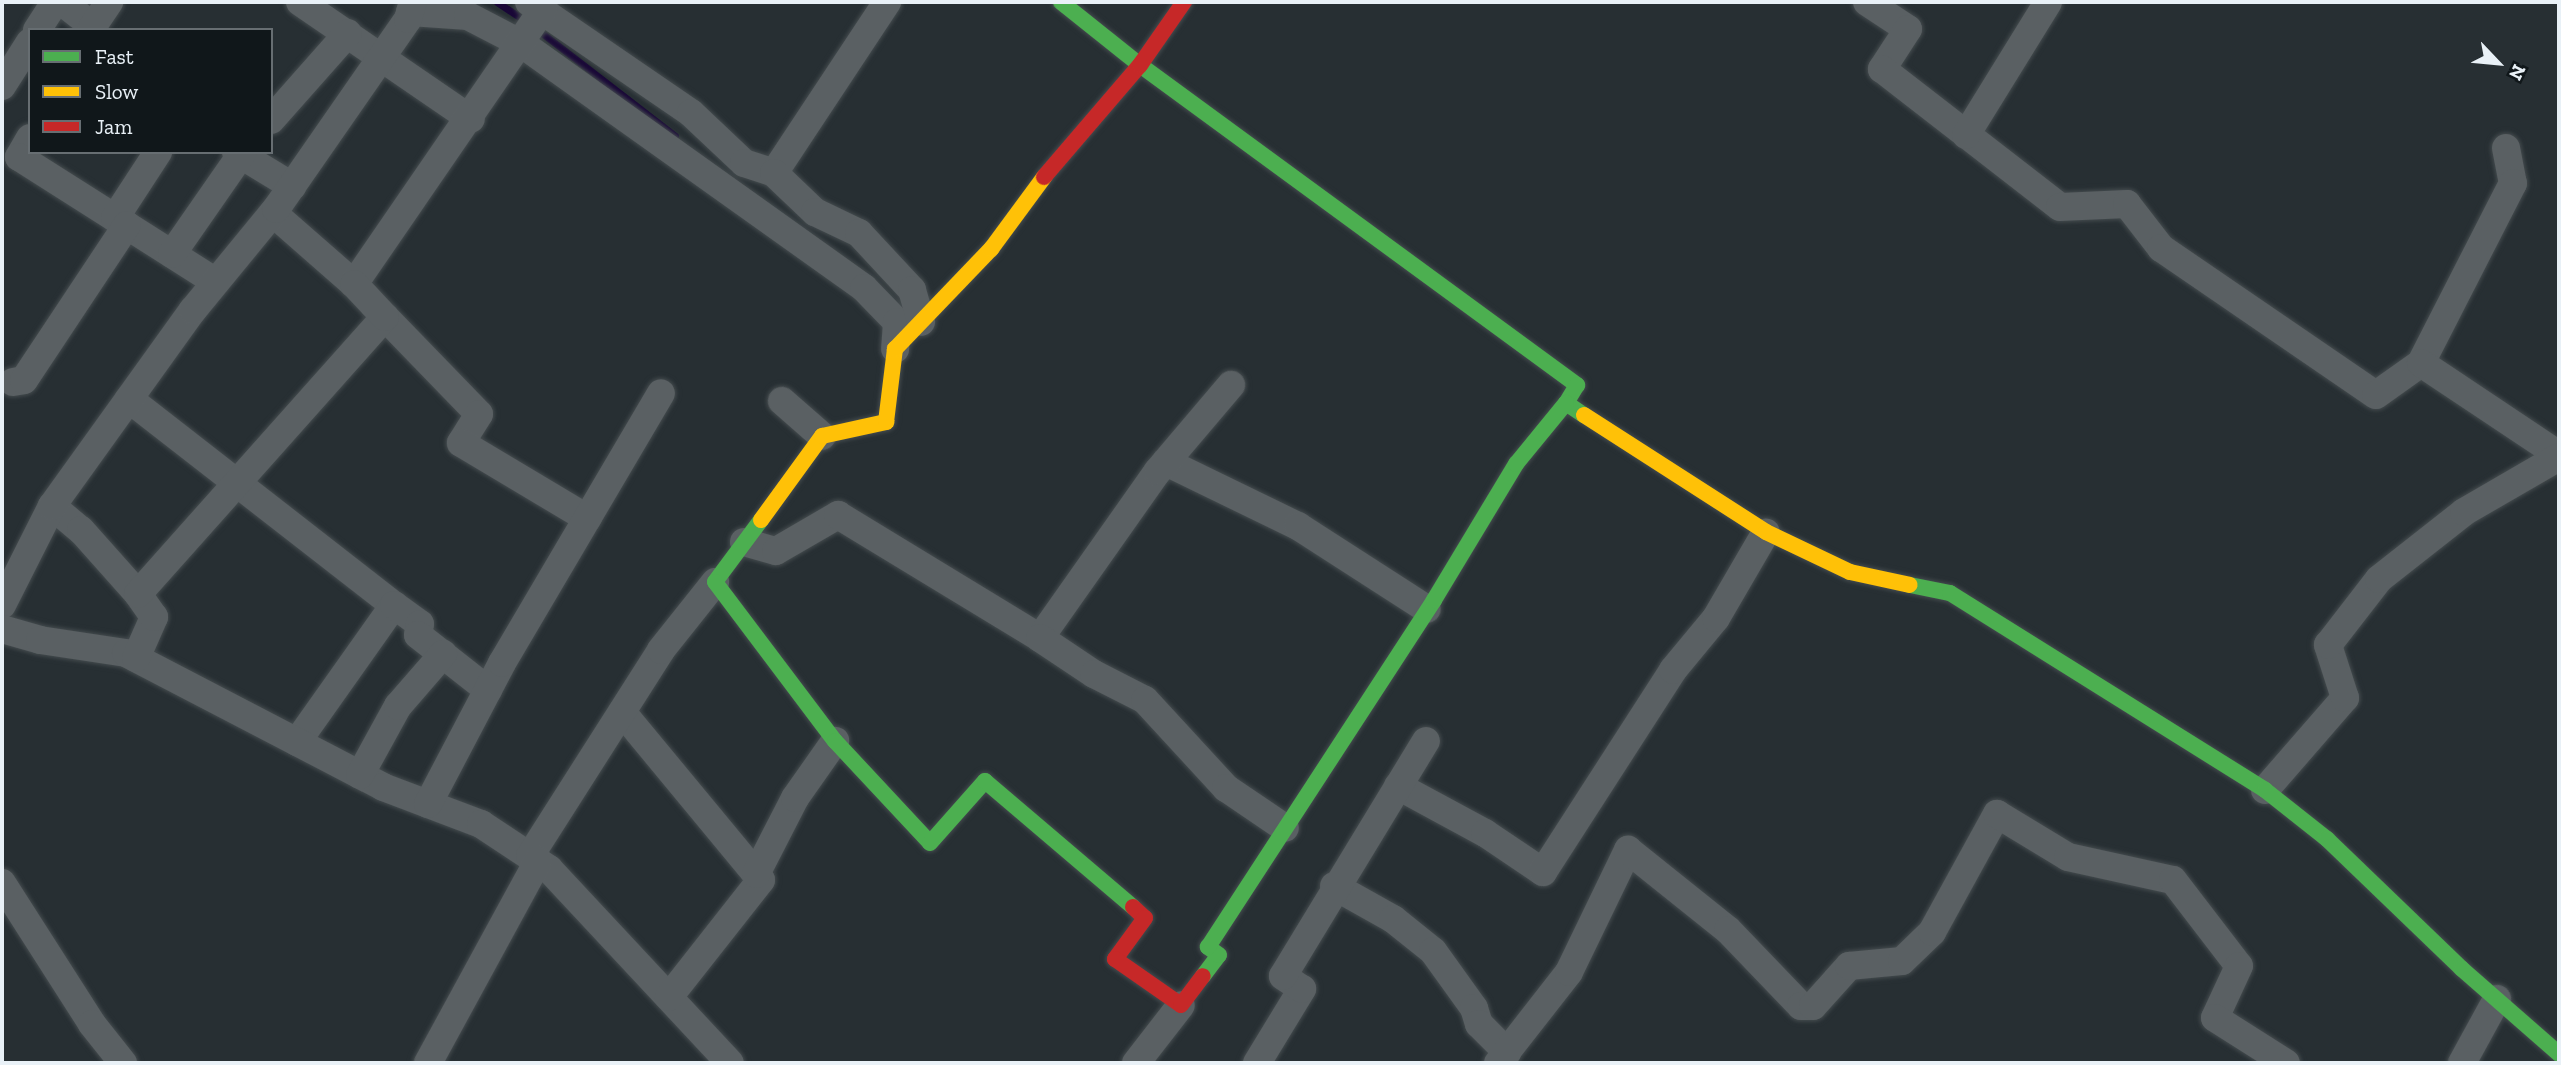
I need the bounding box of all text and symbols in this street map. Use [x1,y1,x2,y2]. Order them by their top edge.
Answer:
legend [28,28,273,154]
north arrow [2463,28,2533,98]
text: Fast [95,44,134,69]
text: N [2504,61,2531,84]
text: Slow [95,79,138,104]
text: Jam [95,114,132,139]

